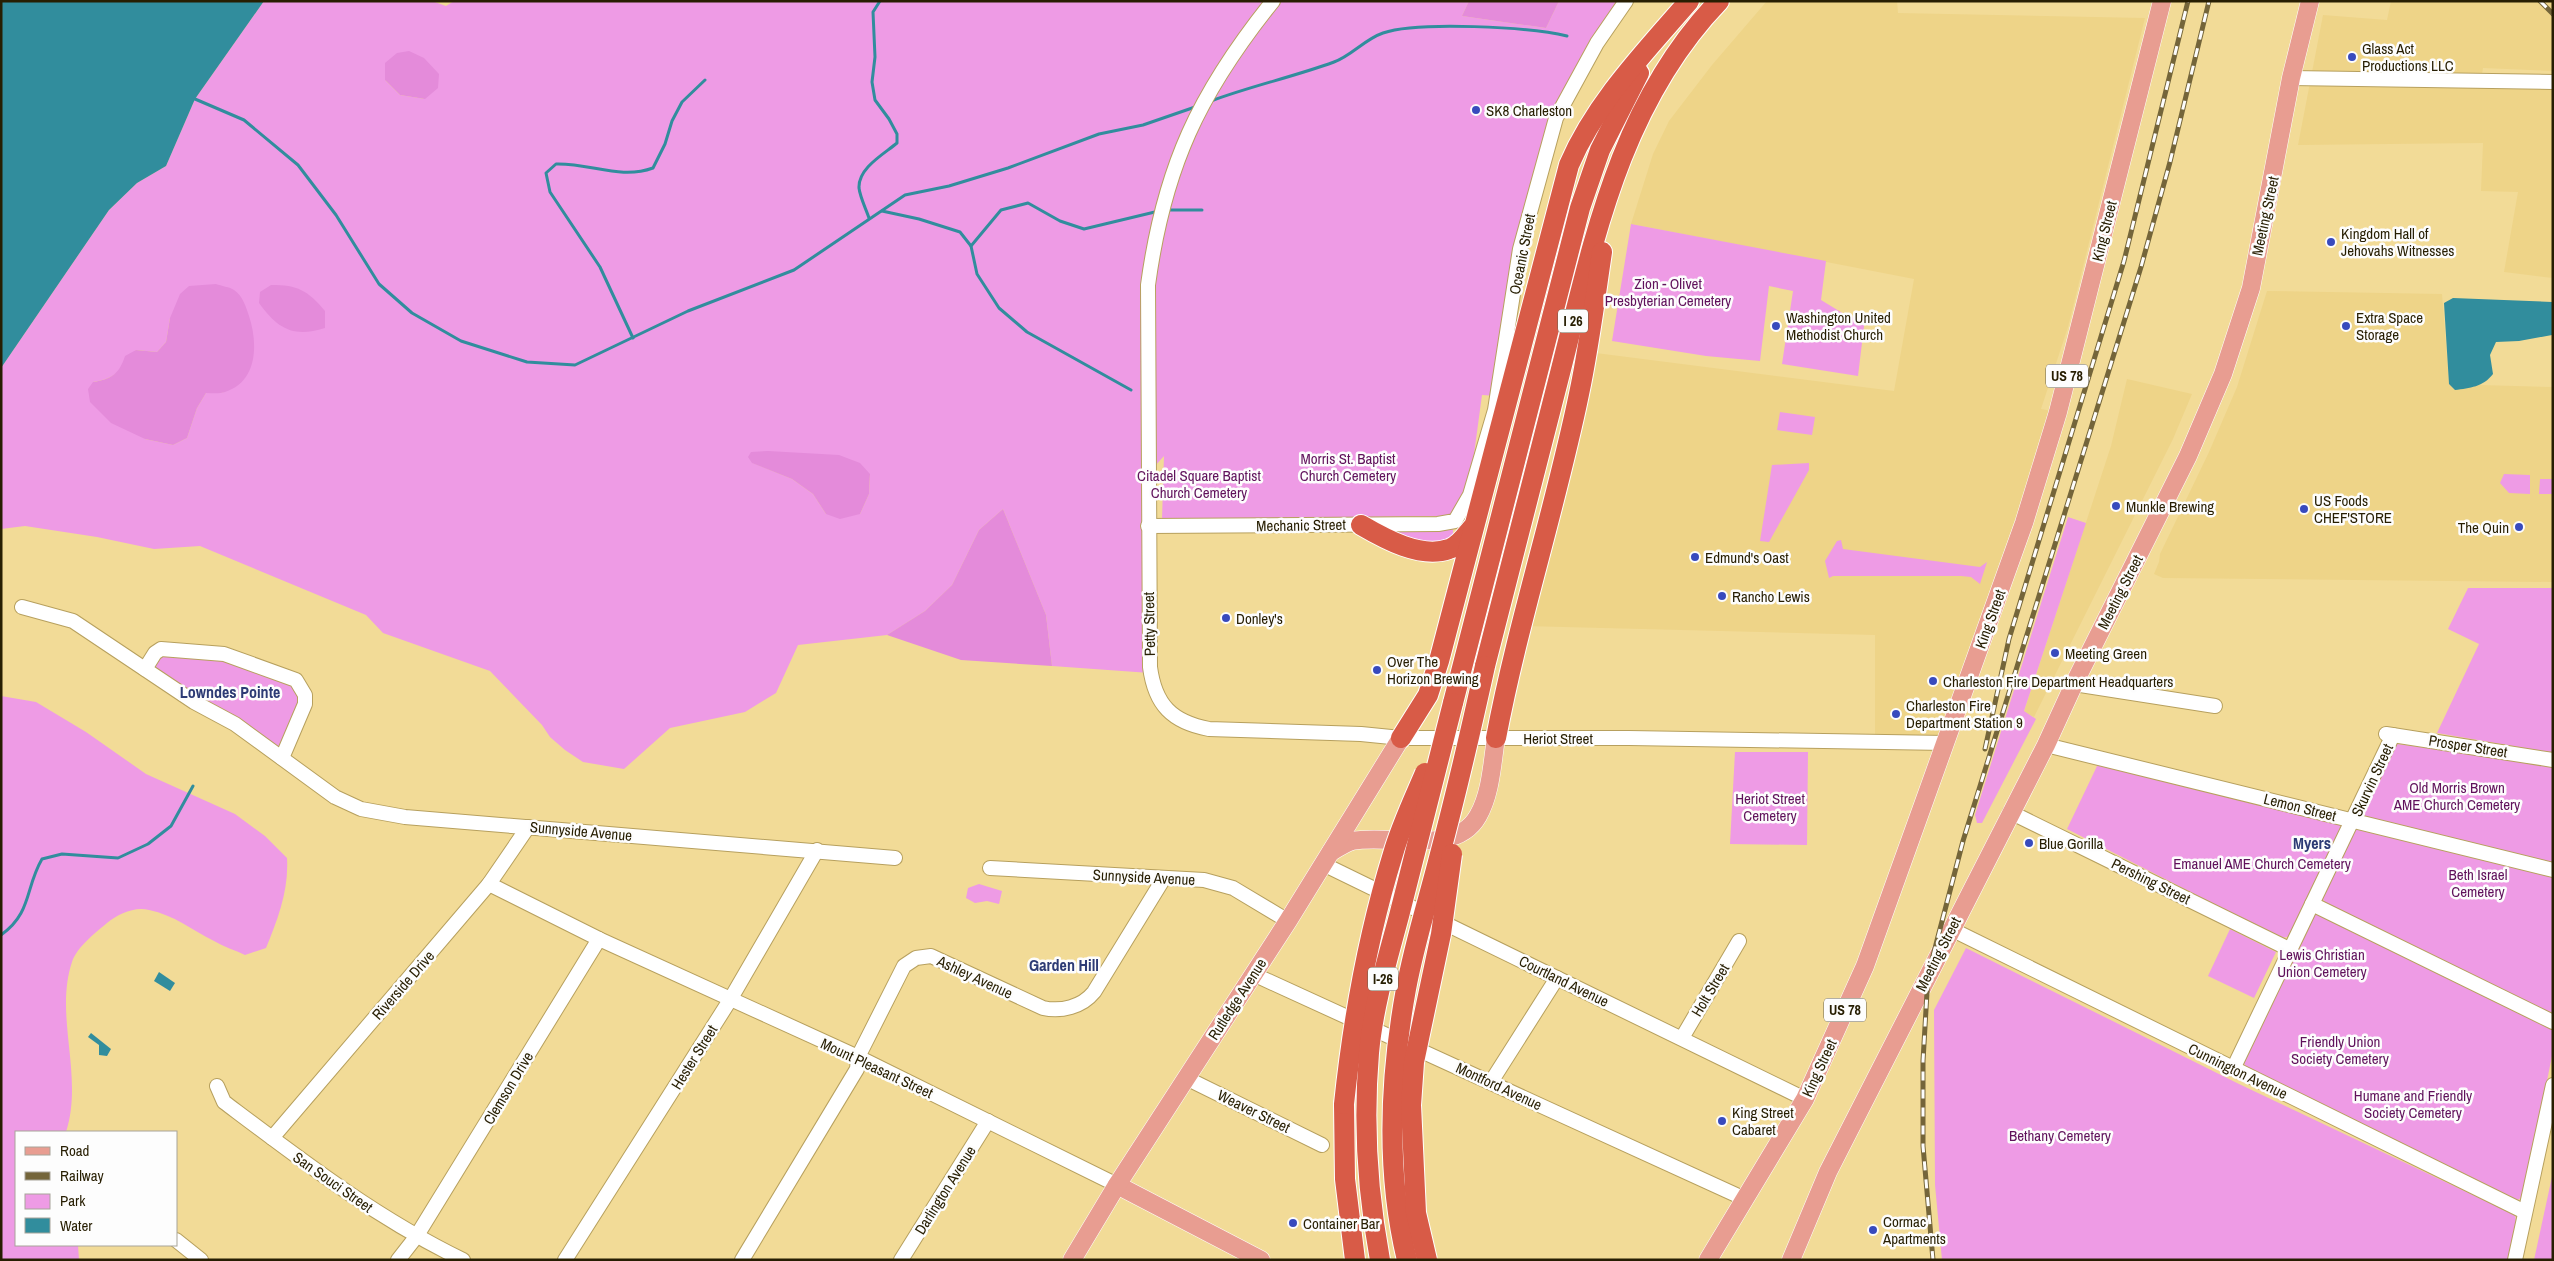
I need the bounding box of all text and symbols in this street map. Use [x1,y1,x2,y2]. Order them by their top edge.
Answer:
place label: Glass Act Productions LLC [2362,38,2454,76]
marker: Glass Act Productions LLC [2346,51,2358,63]
place label: SK8 Charleston [1486,100,1572,121]
marker: SK8 Charleston [1470,104,1482,116]
street label: Meeting Street [2246,174,2284,258]
street label: King Street [2086,198,2122,263]
street label: Oceanic Street [1504,211,1540,296]
place label: Kingdom Hall of Jehovahs Witnesses [2341,223,2455,261]
marker: Kingdom Hall of Jehovahs Witnesses [2325,236,2337,248]
park label: Zion - Olivet Presbyterian Cemetery [1605,273,1732,311]
place label: Washington United Methodist Church [1786,307,1891,345]
place label: Extra Space Storage [2356,307,2423,345]
road number: I 26 [1558,310,1588,332]
marker: Washington United Methodist Church [1770,320,1782,332]
marker: Extra Space Storage [2340,320,2352,332]
road number: US 78 [2046,364,2088,388]
park label: Morris St. Baptist Church Cemetery [1300,448,1397,486]
park label: Citadel Square Baptist Church Cemetery [1137,465,1261,503]
place label: US Foods CHEF'STORE [2314,490,2392,528]
place label: Munkle Brewing [2126,496,2214,517]
marker: Munkle Brewing [2110,500,2122,512]
marker: US Foods CHEF'STORE [2298,503,2310,515]
street label: Mechanic Street [1256,514,1347,536]
place label: The Quin [2458,517,2509,538]
marker: The Quin [2513,521,2525,533]
place label: Edmund's Oast [1705,547,1789,568]
marker: Edmund's Oast [1689,551,1701,563]
street label: Meeting Street [2092,551,2148,633]
place label: Rancho Lewis [1732,586,1810,607]
street label: King Street [1970,586,2011,652]
marker: Rancho Lewis [1716,590,1728,602]
street label: Petty Street [1138,591,1160,656]
place label: Donley's [1236,608,1283,629]
marker: Donley's [1220,612,1232,624]
place label: Meeting Green [2065,643,2147,664]
marker: Meeting Green [2049,647,2061,659]
place label: Over The Horizon Brewing [1387,651,1479,689]
marker: Over The Horizon Brewing [1371,664,1383,676]
place label: Charleston Fire Department Headquarters [1943,671,2173,692]
marker: Charleston Fire Department Headquarters [1927,675,1939,687]
district label: Lowndes Pointe [180,681,280,703]
place label: Charleston Fire Department Station 9 [1906,695,2023,733]
marker: Charleston Fire Department Station 9 [1890,708,1902,720]
street label: Heriot Street [1523,728,1593,749]
street label: Prosper Street [2427,729,2509,763]
street label: Skurvin Street [2346,740,2398,820]
park label: Old Morris Brown AME Church Cemetery [2393,777,2521,815]
park label: Heriot Street Cemetery [1735,788,1805,826]
street label: Lemon Street [2262,788,2339,826]
street label: Sunnyside Avenue [529,816,633,846]
district label: Myers [2293,832,2331,854]
place label: Blue Gorilla [2039,833,2103,854]
marker: Blue Gorilla [2023,837,2035,849]
street label: Pershing Street [2108,853,2195,909]
park label: Emanuel AME Church Cemetery [2173,853,2352,874]
street label: Sunnyside Avenue [1092,864,1196,890]
park label: Beth Israel Cemetery [2449,864,2507,902]
street label: Meeting Street [1910,913,1966,995]
park label: Lewis Christian Union Cemetery [2277,944,2368,982]
street label: Riverside Drive [367,946,439,1024]
street label: Ashley Avenue [933,950,1016,1004]
street label: Courtland Avenue [1516,950,1613,1012]
district label: Garden Hill [1029,954,1099,976]
street label: Rutledge Avenue [1203,954,1271,1044]
street label: Holt Street [1686,959,1734,1020]
road number: I-26 [1368,968,1398,991]
road number: US 78 [1824,998,1866,1022]
street label: Hester Street [666,1020,722,1093]
park label: Friendly Union Society Cemetery [2291,1031,2390,1069]
street label: Mount Pleasant Street [817,1033,937,1103]
street label: King Street [1796,1035,1842,1100]
street label: Cunnington Avenue [2185,1038,2291,1104]
street label: Clemson Drive [478,1048,538,1128]
street label: Montford Avenue [1453,1057,1546,1115]
street label: Weaver Street [1214,1084,1294,1138]
park label: Humane and Friendly Society Cemetery [2354,1085,2473,1123]
place label: King Street Cabaret [1732,1102,1794,1140]
marker: King Street Cabaret [1716,1115,1728,1127]
park label: Bethany Cemetery [2009,1125,2112,1146]
legend [15,1131,178,1246]
text: Road [60,1140,89,1161]
street label: Darlington Avenue [909,1141,981,1238]
street label: San Souci Street [289,1147,378,1218]
text: Railway [60,1165,105,1186]
text: Park [60,1190,86,1211]
place label: Cormac Apartments [1882,1211,1946,1249]
place label: Container Bar [1303,1213,1380,1234]
text: Water [60,1215,92,1236]
marker: Container Bar [1287,1217,1299,1229]
marker: Cormac Apartments [1867,1224,1879,1236]

